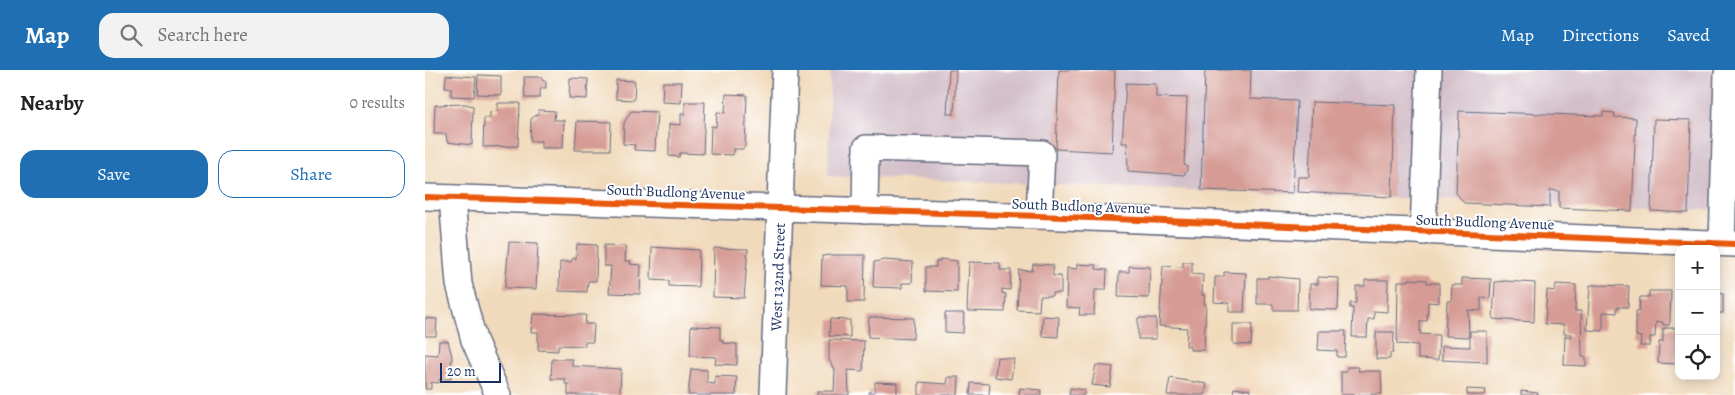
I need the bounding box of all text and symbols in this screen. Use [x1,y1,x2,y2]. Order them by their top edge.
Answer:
search box [99,13,449,58]
text: Map [25,19,69,51]
icon: search [117,21,145,49]
text: Search here [157,22,248,48]
text: Map [1501,23,1534,47]
text: Directions [1562,23,1639,47]
text: Saved [1667,23,1710,47]
text: Nearby [20,89,83,117]
text: 0 results [349,92,405,114]
button: Save [20,150,208,198]
button: Share [218,150,405,198]
street label: South Budlong Avenue [606,180,746,204]
street label: South Budlong Avenue [1011,194,1151,218]
street label: South Budlong Avenue [1415,210,1555,234]
street label: West 132nd Street [766,223,790,332]
map controls [1675,245,1720,380]
button: + [1675,245,1720,290]
button: − [1675,290,1720,335]
button: locate [1675,335,1720,380]
scale bar [440,360,501,383]
text: 20 m [447,362,476,381]

